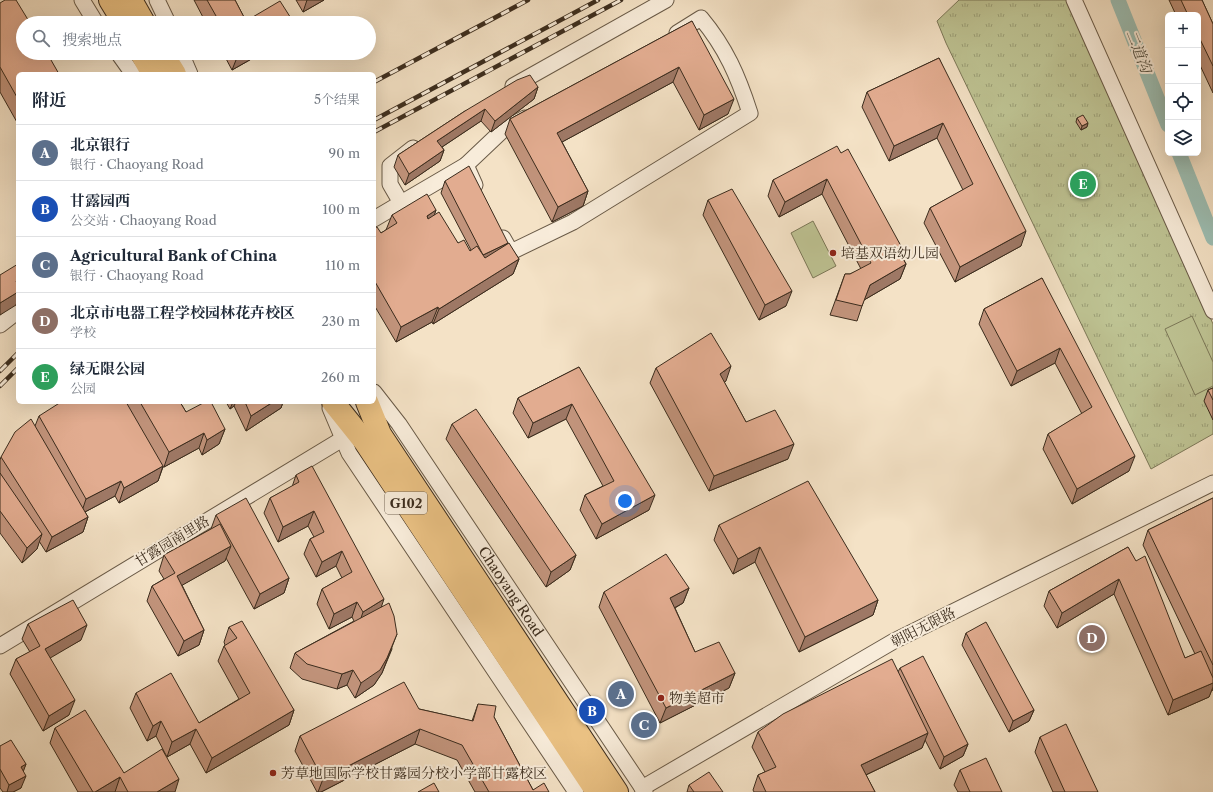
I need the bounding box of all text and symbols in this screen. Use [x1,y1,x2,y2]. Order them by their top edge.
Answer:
map controls [1165,12,1201,156]
button: + [1165,12,1201,48]
search box [16,16,376,60]
icon: search [30,27,52,49]
water label: 二道沟 [1122,27,1157,77]
text: 搜索地点 [62,30,122,49]
button: − [1165,48,1201,84]
button: locate [1165,84,1201,120]
text: 附近 [32,90,66,110]
text: 5个结果 [314,91,360,107]
button: layers [1165,120,1201,156]
text: 北京银行 [70,135,130,154]
text: A [40,145,50,161]
text: 90 m [329,145,360,161]
text: 银行 · Chaoyang Road [70,156,204,172]
pin: E [1070,169,1096,199]
text: 甘露园西 [70,191,130,210]
text: B [40,201,50,217]
text: 100 m [322,201,360,217]
text: 公交站 · Chaoyang Road [70,212,217,228]
place label: 培基双语幼儿园 [841,244,939,262]
text: Agricultural Bank of China [70,246,277,265]
marker: 培基双语幼儿园 [828,248,838,258]
text: C [40,257,50,273]
text: 110 m [325,257,360,273]
text: 银行 · Chaoyang Road [70,267,204,283]
text: 北京市电器工程学校园林花卉校区 [70,303,295,322]
text: D [39,313,51,329]
text: 230 m [322,313,360,329]
text: 学校 [70,324,96,340]
text: 绿无限公园 [70,359,145,378]
text: E [40,369,50,385]
text: 260 m [321,369,360,385]
text: 公园 [70,380,96,396]
your location [615,491,635,511]
road number: G102 [385,492,427,514]
street label: 甘露园南里路 [131,512,213,570]
street label: Chaoyang Road [474,543,548,640]
street label: 朝阳无限路 [888,603,958,651]
pin: D [1079,623,1105,653]
pin: A [608,679,634,709]
place label: 物美超市 [669,689,725,707]
marker: 物美超市 [656,693,666,703]
pin: B [579,696,605,726]
pin: C [631,710,657,740]
place label: 芳草地国际学校甘露园分校小学部甘露校区 [281,764,547,782]
marker: 芳草地国际学校甘露园分校小学部甘露校区 [268,768,278,778]

